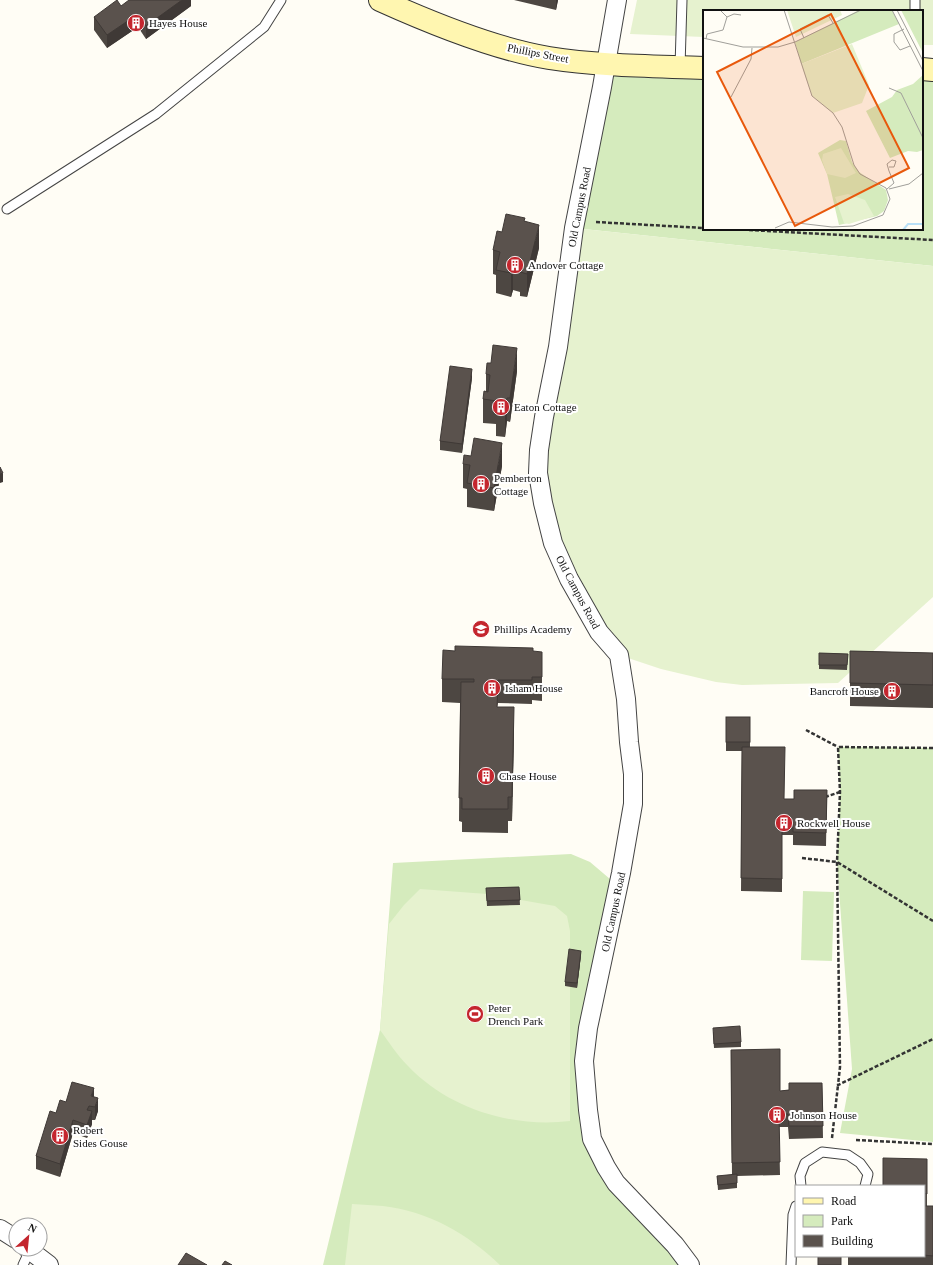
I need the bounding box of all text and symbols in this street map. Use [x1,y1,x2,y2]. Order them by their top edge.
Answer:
inset map [703,10,923,230]
building icon: Hayes House [126,13,146,33]
place label: Hayes House [149,17,207,29]
street label: Phillips Street [506,41,570,65]
street label: Old Campus Road [565,165,593,248]
building icon: Andover Cottage [505,255,525,275]
place label: Andover Cottage [528,259,604,271]
building icon: Eaton Cottage [491,397,511,417]
place label: Eaton Cottage [514,401,577,413]
place label: Pemberton Cottage [494,472,542,497]
building icon: Pemberton Cottage [471,474,491,494]
street label: Old Campus Road [554,553,603,631]
school or university icon: Phillips Academy [471,619,491,639]
place label: Phillips Academy [494,623,572,635]
building icon: Isham House [482,678,502,698]
building icon: Bancroft House [882,681,902,701]
place label: Isham House [505,682,563,694]
place label: Bancroft House [810,685,879,697]
building icon: Chase House [476,766,496,786]
place label: Chase House [499,770,557,782]
building icon: Rockwell House [774,813,794,833]
place label: Rockwell House [797,817,870,829]
street label: Old Campus Road [599,871,627,953]
place label: Peter Drench Park [488,1002,544,1027]
sports icon: Peter Drench Park [465,1004,485,1024]
building icon: Johnson House [767,1105,787,1125]
place label: Johnson House [790,1109,857,1121]
place label: Robert Sides Gouse [73,1124,128,1149]
building icon: Robert Sides Gouse [50,1126,70,1146]
legend [795,1185,925,1257]
text: Road [831,1194,856,1208]
text: Park [831,1214,853,1228]
north arrow [8,1217,48,1257]
text: N [26,1221,39,1235]
text: Building [831,1234,873,1248]

